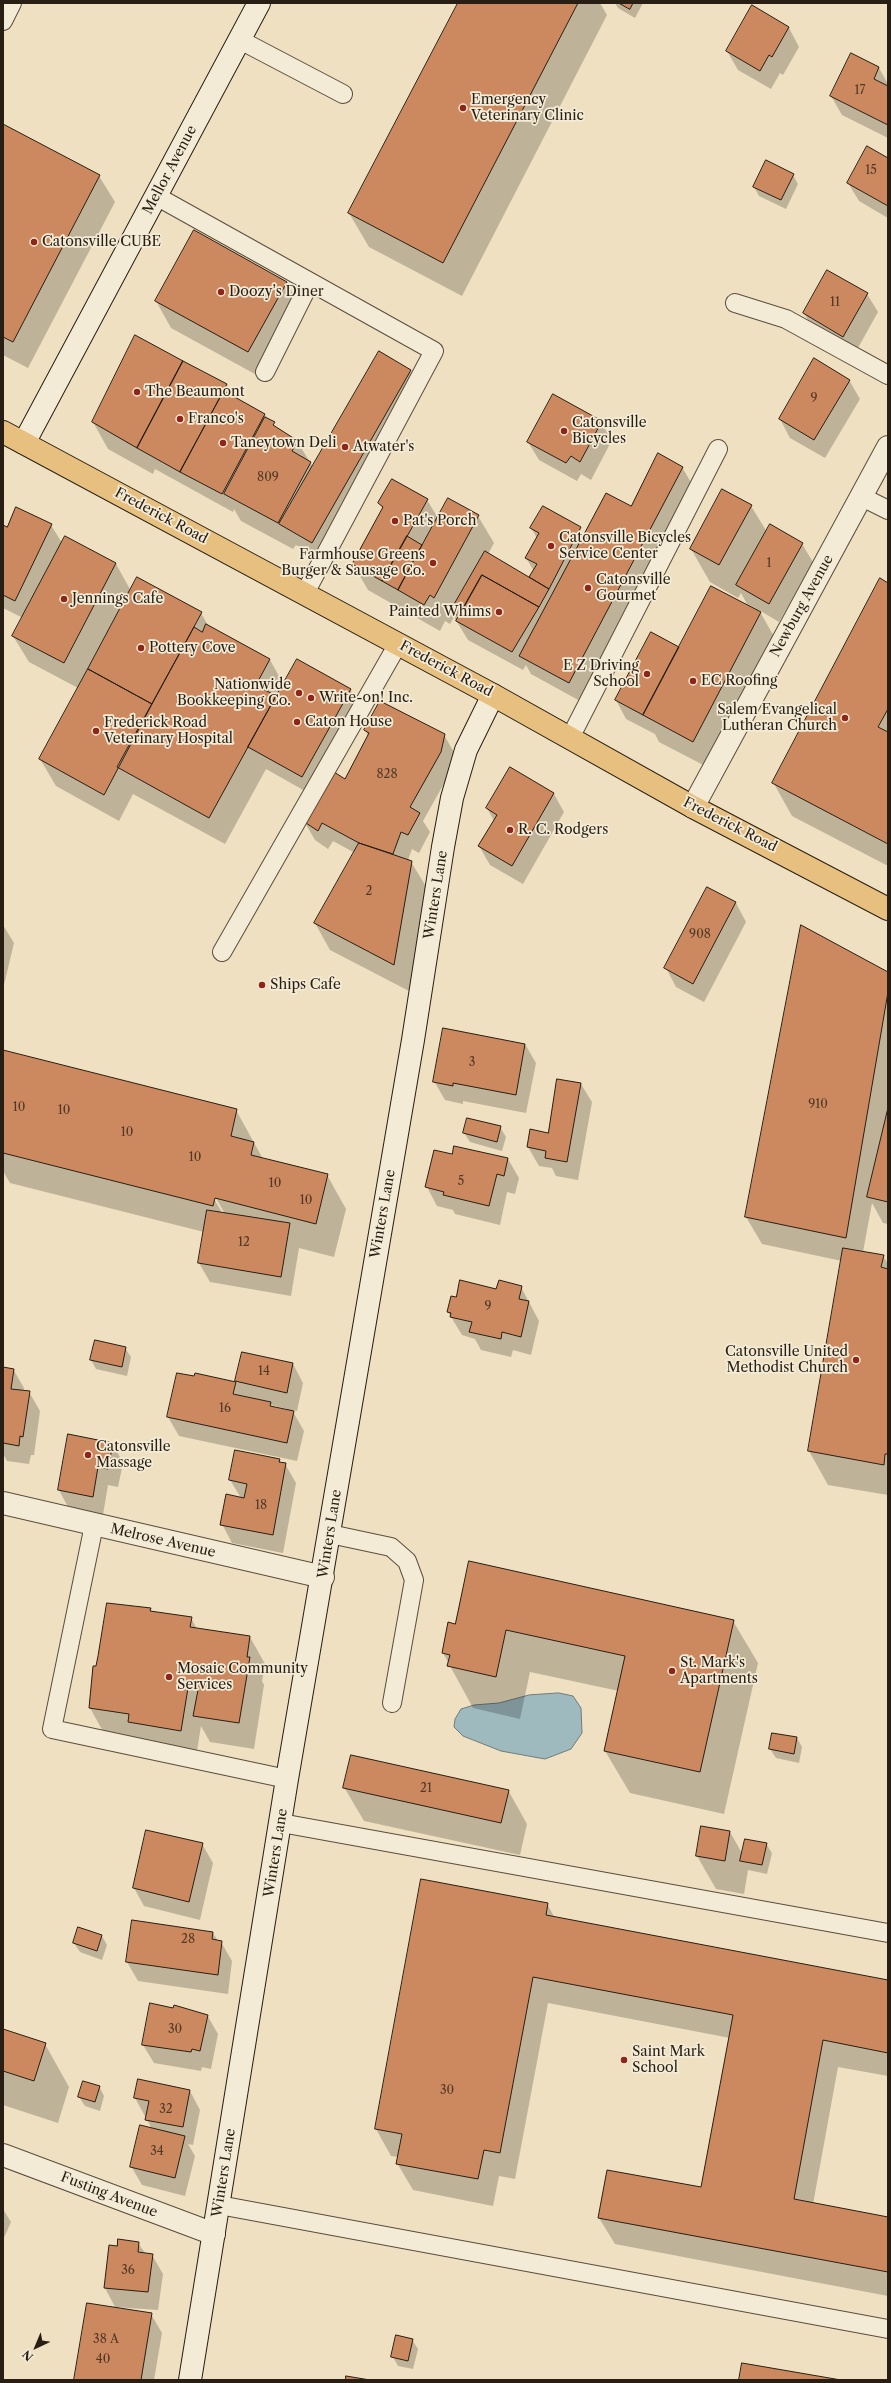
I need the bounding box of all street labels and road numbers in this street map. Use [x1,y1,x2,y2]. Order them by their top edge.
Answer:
street label: Mellor Avenue [140,123,200,217]
street label: Frederick Road [112,484,210,548]
street label: Newburg Avenue [767,552,837,660]
street label: Frederick Road [397,637,495,701]
street label: Frederick Road [680,794,780,856]
street label: Winters Lane [421,849,451,941]
street label: Winters Lane [367,1168,399,1260]
street label: Winters Lane [315,1488,345,1580]
street label: Melrose Avenue [109,1521,217,1561]
street label: Winters Lane [261,1807,291,1899]
street label: Winters Lane [209,2127,239,2219]
street label: Fusting Avenue [58,2169,160,2221]

